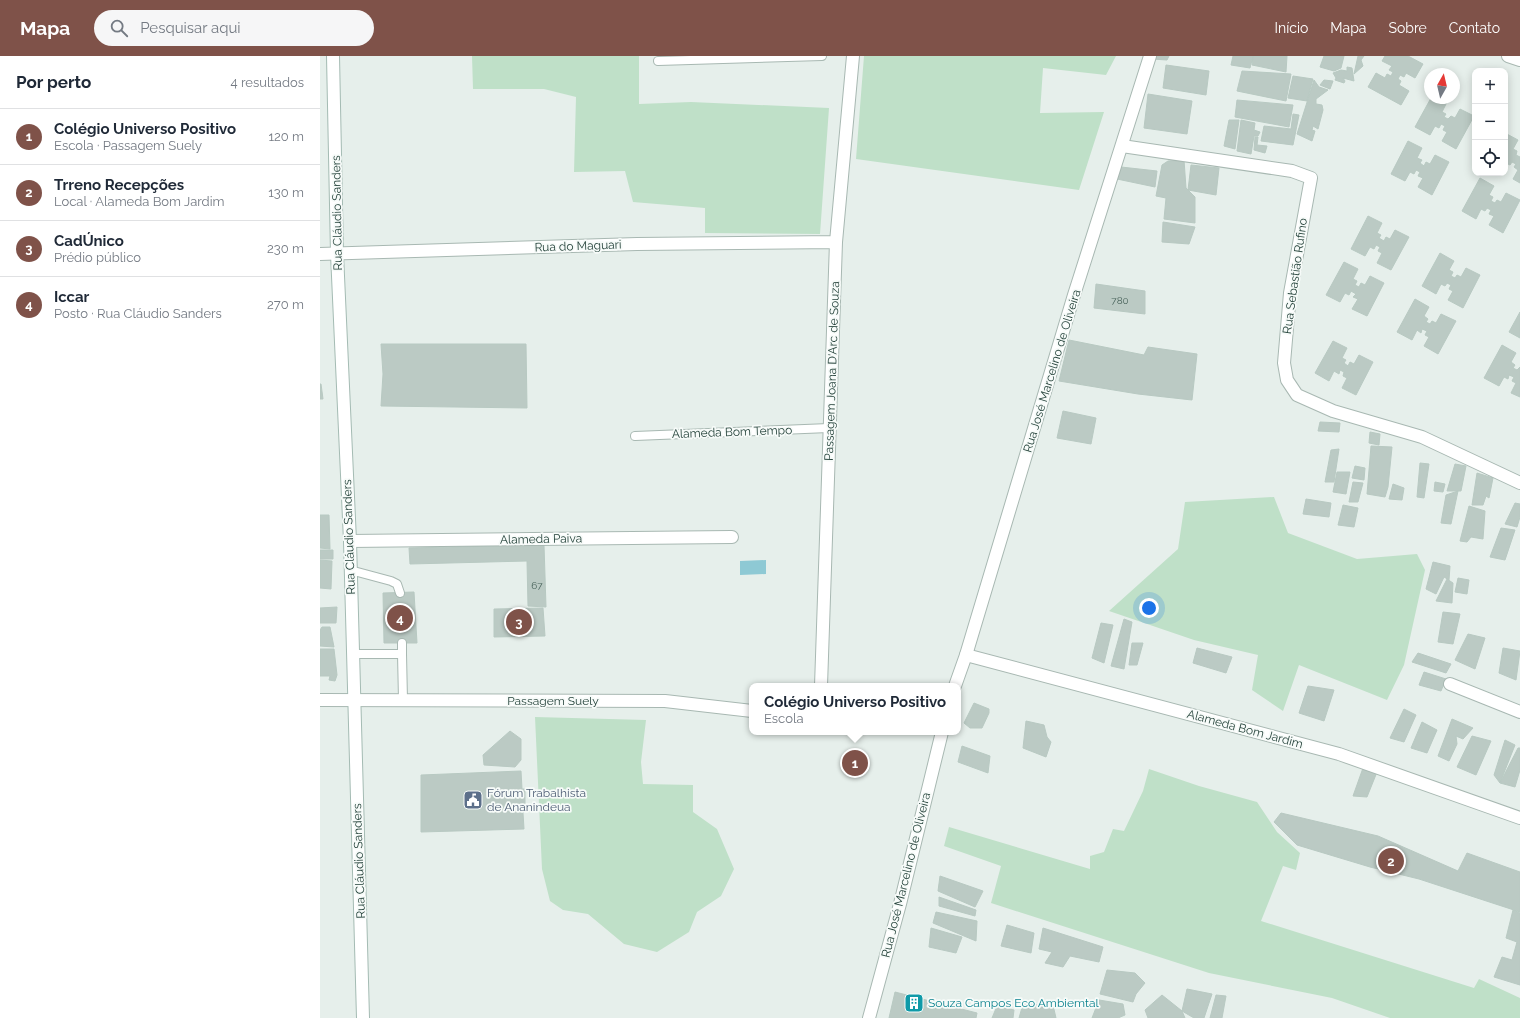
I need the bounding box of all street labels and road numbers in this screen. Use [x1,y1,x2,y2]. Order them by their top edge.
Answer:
street label: Rua Cláudio Sanders [329,155,345,271]
street label: Rua Sebastião Rufino [1280,217,1310,335]
street label: Rua do Maguari [534,237,622,255]
street label: Passagem Joana D'Arc de Souza [822,281,842,461]
street label: Rua José Marcelino de Oliveira [1021,288,1083,454]
street label: Alameda Bom Tempo [672,423,792,441]
street label: Rua Cláudio Sanders [340,479,358,595]
street label: Alameda Paiva [500,531,582,547]
street label: Passagem Suely [507,694,599,708]
street label: Alameda Bom Jardim [1186,707,1304,751]
street label: Rua José Marcelino de Oliveira [879,791,933,959]
street label: Rua Cláudio Sanders [350,803,368,919]

